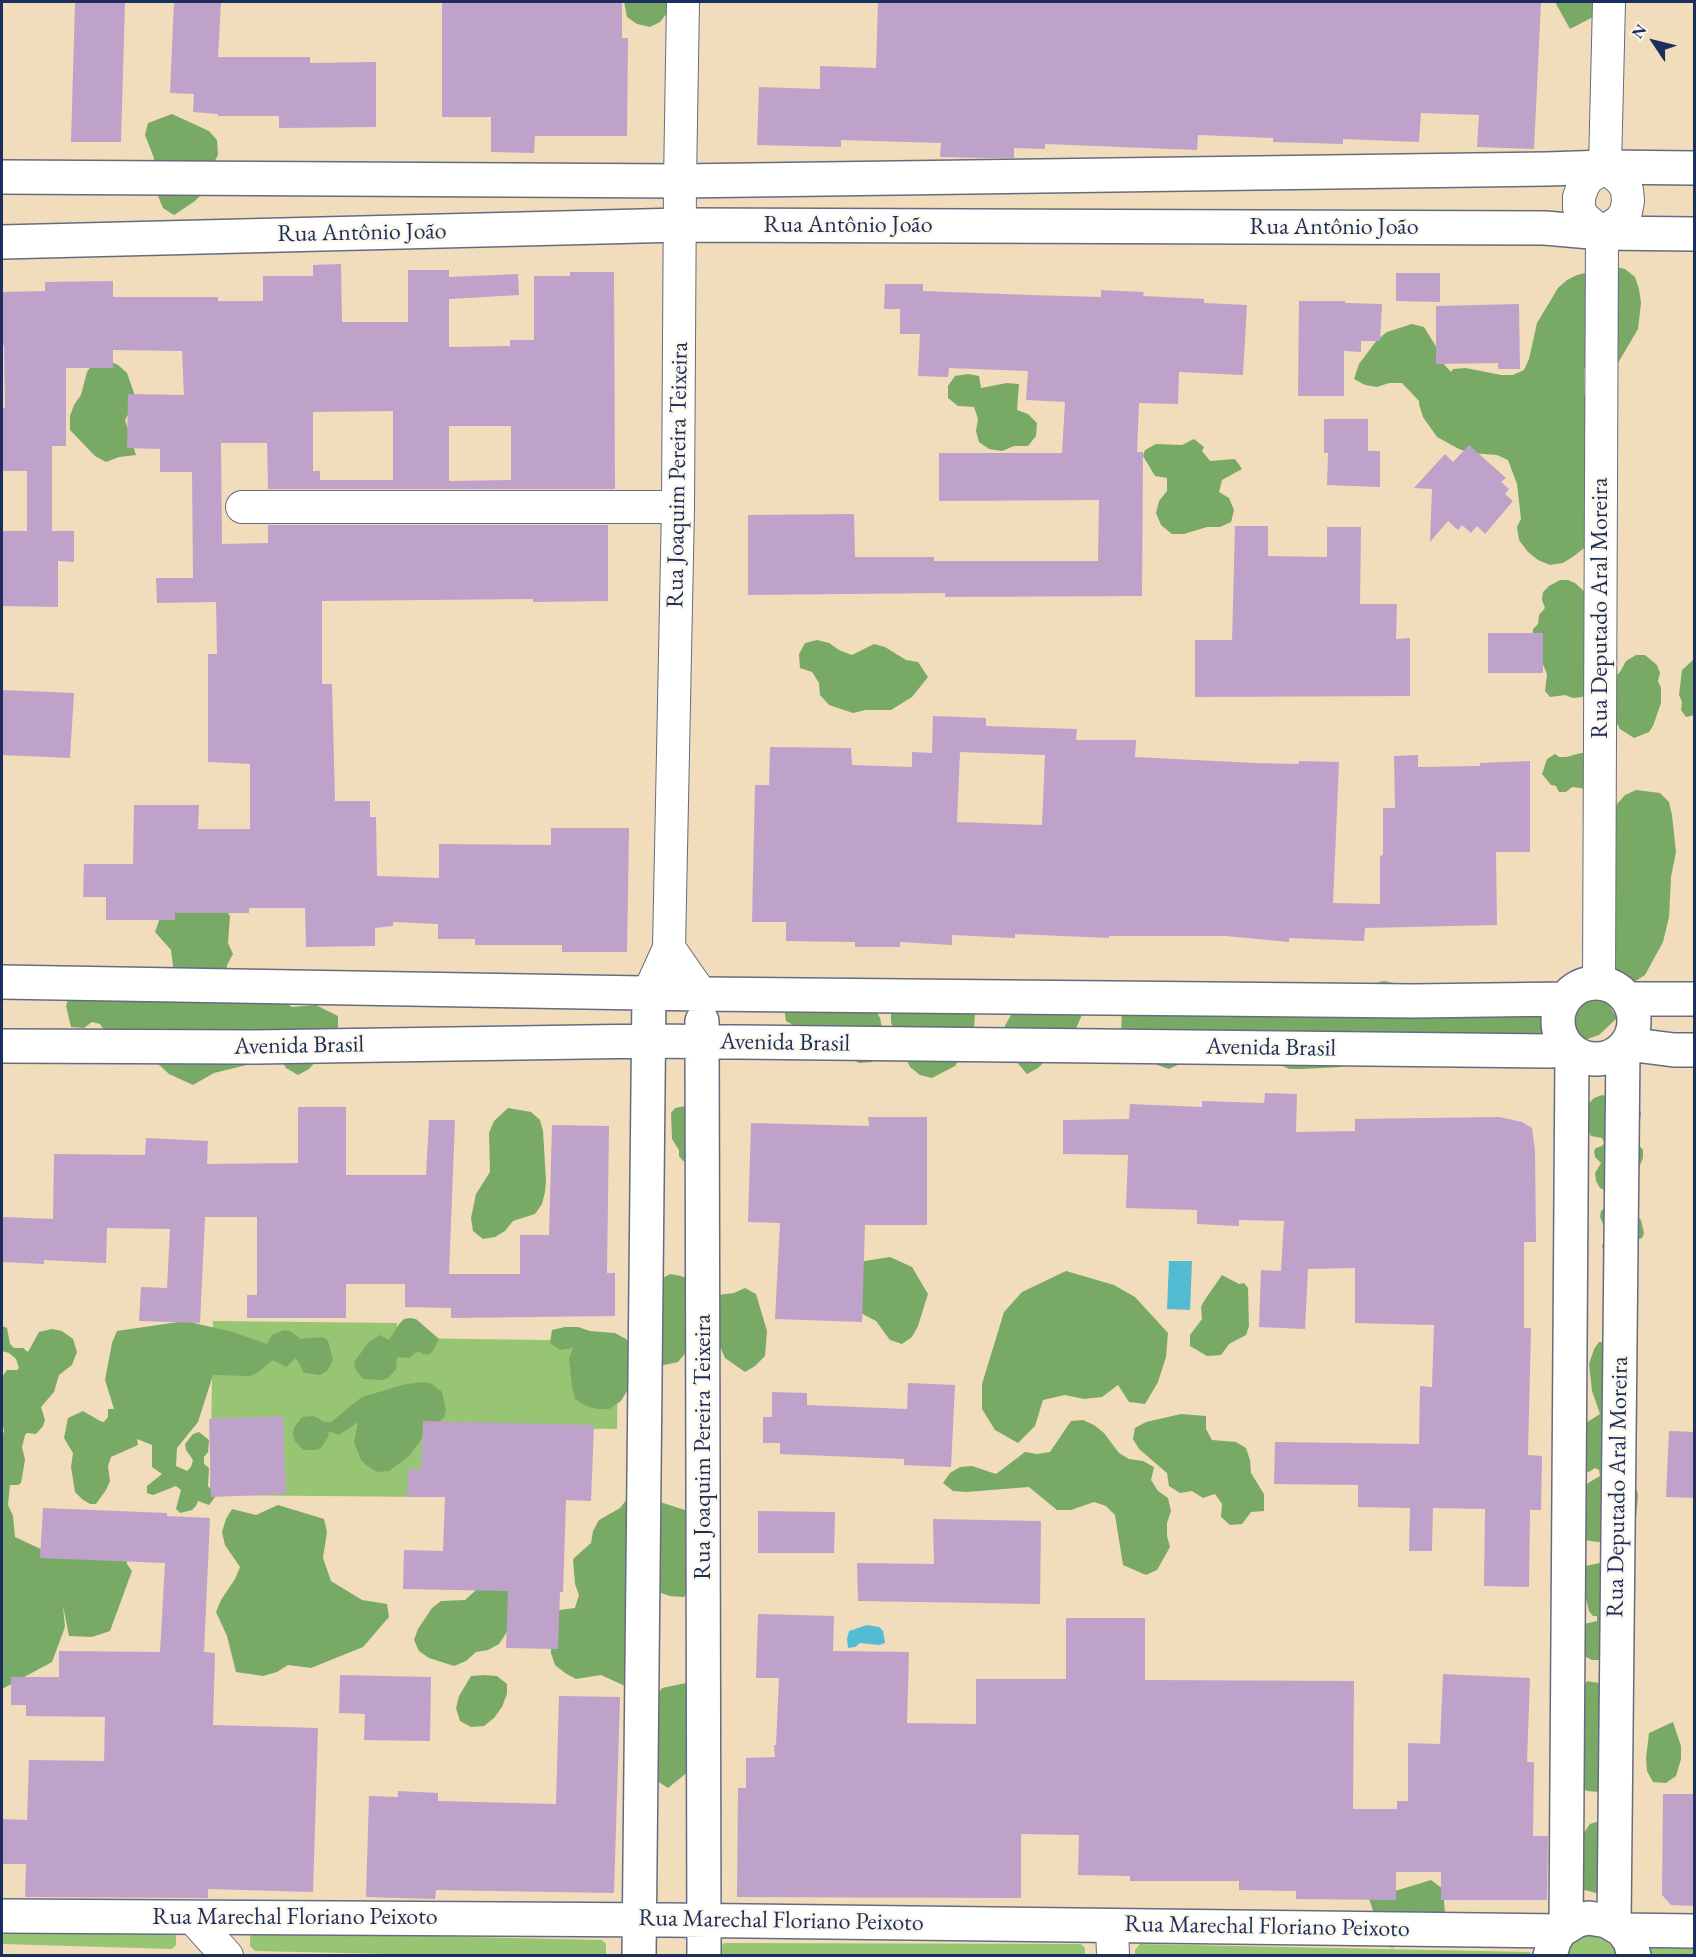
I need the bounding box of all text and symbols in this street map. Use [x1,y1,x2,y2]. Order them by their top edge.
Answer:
north arrow [1624,12,1684,72]
text: N [1627,20,1651,43]
street label: Rua Antônio João [763,211,933,239]
street label: Rua Antônio João [1249,213,1419,241]
street label: Rua Antônio João [277,217,447,249]
street label: Rua Joaquim Pereira Teixeira [661,342,695,608]
street label: Rua Deputado Aral Moreira [1586,477,1614,739]
street label: Avenida Brasil [720,1027,850,1059]
street label: Avenida Brasil [234,1030,364,1062]
street label: Avenida Brasil [1206,1032,1336,1064]
street label: Rua Joaquim Pereira Teixeira [689,1314,717,1580]
street label: Rua Deputado Aral Moreira [1601,1356,1635,1618]
street label: Rua Marechal Floriano Peixoto [152,1903,438,1931]
street label: Rua Marechal Floriano Peixoto [638,1904,924,1938]
street label: Rua Marechal Floriano Peixoto [1124,1910,1410,1944]

